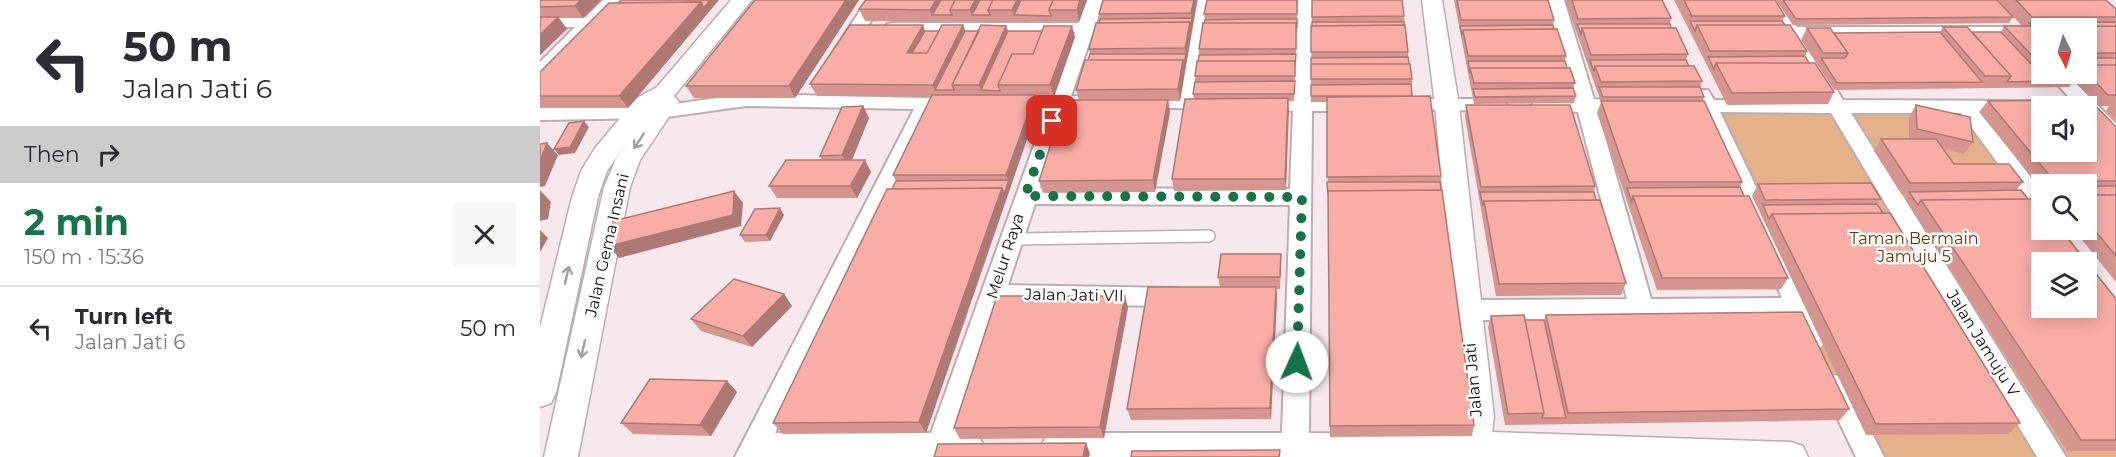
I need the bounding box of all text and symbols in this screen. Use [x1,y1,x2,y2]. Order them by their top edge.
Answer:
north arrow [2031,18,2097,84]
map controls [2031,18,2097,318]
text: 50 m [123,20,232,72]
icon: left [24,24,102,102]
text: Jalan Jati 6 [123,72,272,105]
pin [1026,95,1077,146]
button: sound [2031,96,2097,162]
icon: arrive [1035,104,1068,137]
one-way arrow [633,133,645,149]
icon: right [92,138,125,171]
text: Then [24,141,80,168]
street label: Jalan Gema Insani [581,171,633,320]
button: search [2031,174,2097,240]
text: 2 min [24,200,129,244]
button: close [453,203,516,266]
street label: Melur Raya [982,211,1028,301]
park label: Taman Bermain Jamuju 5 [1849,229,1979,266]
text: 150 m · 15:36 [24,245,144,269]
button: layers [2031,252,2097,318]
one-way arrow [562,266,574,285]
street label: Jalan Jati VII [1023,285,1124,305]
street label: Jalan Jamuju V [1942,285,2024,400]
text: Turn left [75,303,173,330]
icon: left [24,312,57,345]
text: 50 m [460,315,516,342]
text: Jalan Jati 6 [75,330,186,354]
position arrow [1265,330,1329,394]
one-way arrow [577,339,589,358]
street label: Jalan Jati [1460,342,1486,419]

